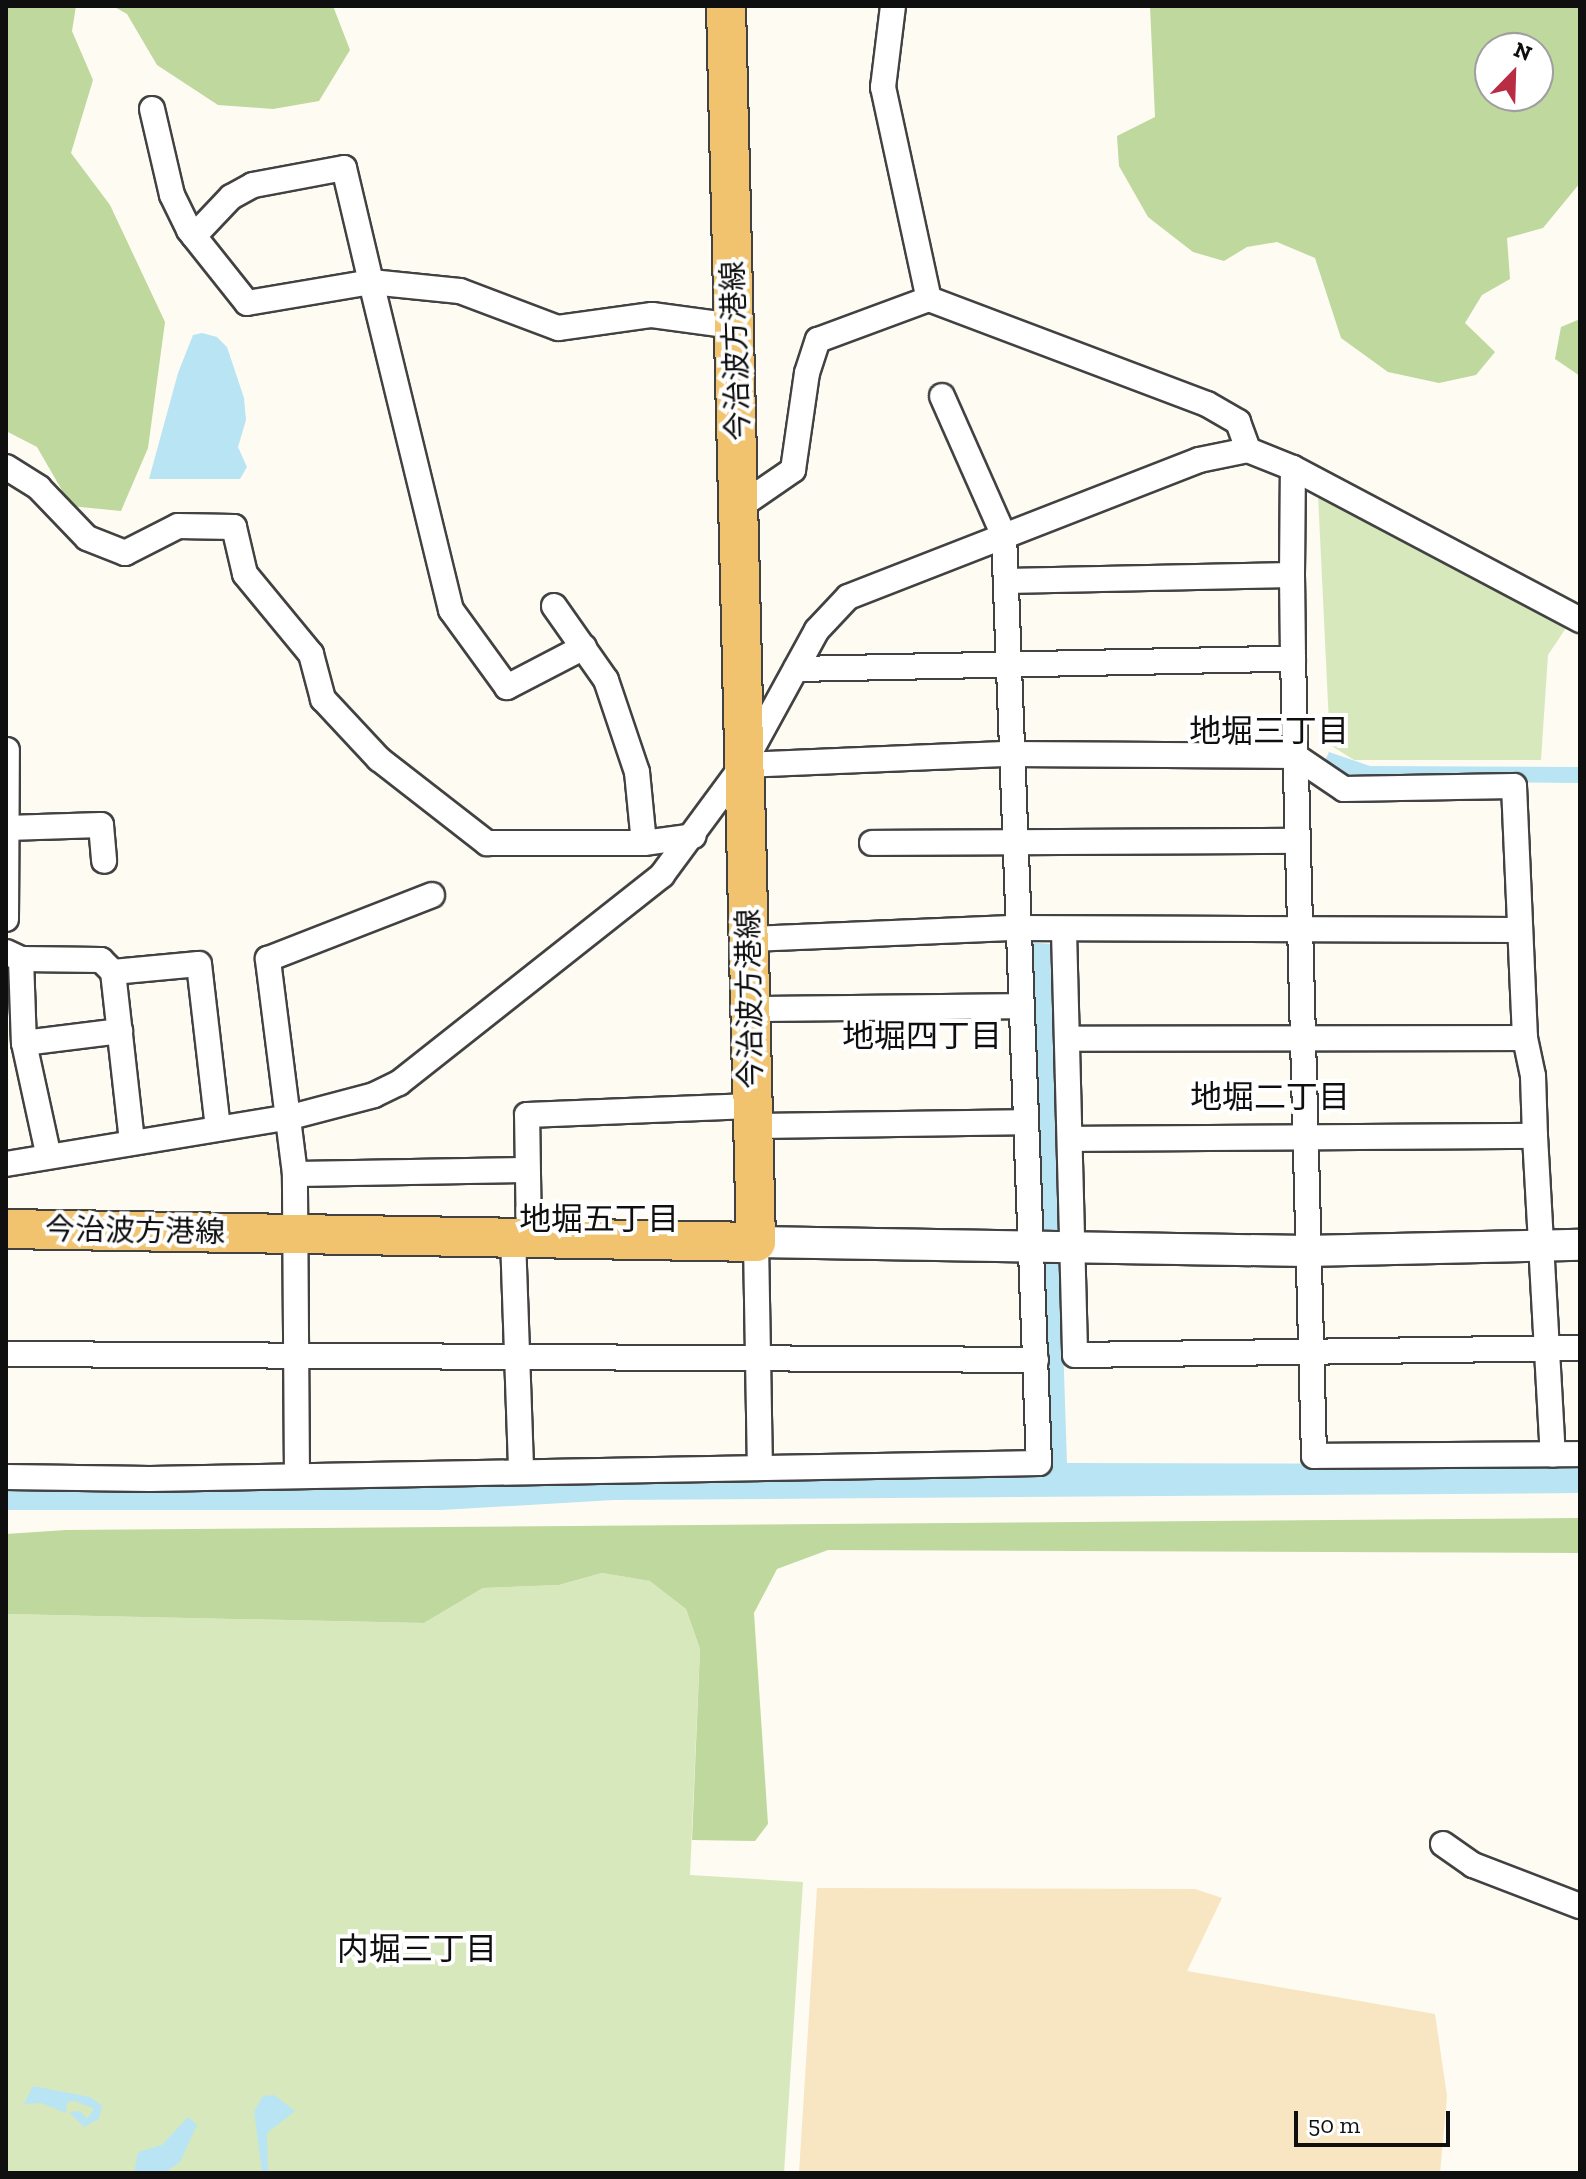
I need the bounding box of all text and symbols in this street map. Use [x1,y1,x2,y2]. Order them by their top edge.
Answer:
north arrow [1474,32,1554,112]
text: N [1510,36,1536,67]
street label: 今治波方港線 [715,260,757,442]
district label: 地堀三丁目 [1189,712,1349,750]
street label: 今治波方港線 [730,909,770,1089]
district label: 地堀四丁目 [842,1017,1002,1055]
district label: 地堀二丁目 [1190,1078,1350,1116]
district label: 地堀五丁目 [519,1200,679,1238]
street label: 今治波方港線 [45,1211,225,1251]
district label: 内堀三丁目 [337,1930,497,1968]
scale bar [1298,2095,1454,2145]
text: 50 m [1308,2110,1360,2139]

